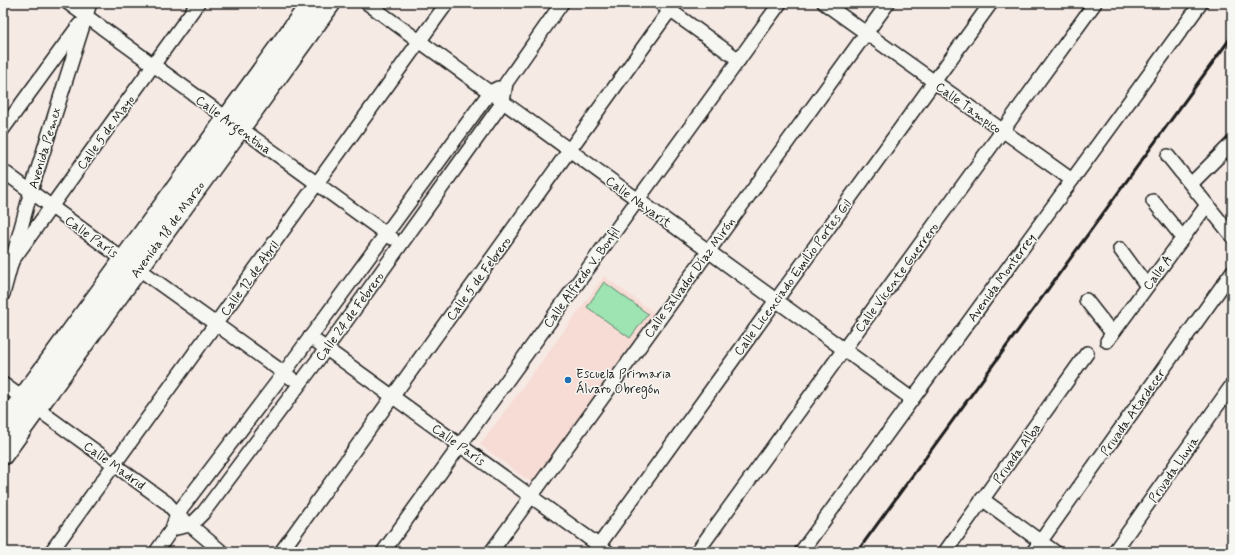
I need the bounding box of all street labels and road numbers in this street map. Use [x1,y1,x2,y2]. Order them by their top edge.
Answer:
street label: Calle Tampico [932,79,1004,138]
street label: Calle 5 de Mayo [73,92,139,174]
street label: Calle Argentina [191,92,275,160]
street label: Avenida Pemex [25,105,66,191]
street label: Calle Nayarit [602,173,675,232]
street label: Avenida 18 de Marzo [127,178,209,282]
street label: Calle Licenciado Emilio Portes Gil [731,196,856,360]
street label: Calle París [61,212,121,262]
street label: Calle Salvador Díaz Mirón [641,214,740,342]
street label: Calle Vicente Guerrero [852,219,943,336]
street label: Calle Alfredo V. Bonfil [540,224,624,332]
street label: Avenida Monterrey [964,230,1040,326]
street label: Calle 5 de Febrero [443,233,515,324]
street label: Calle 12 de Abril [217,238,284,320]
street label: Calle A [1140,252,1177,294]
street label: Calle 24 de Febrero [312,269,388,365]
street label: Privada Atardecer [1097,366,1170,460]
street label: Calle París [428,420,488,470]
street label: Privada Alba [989,420,1045,488]
street label: Privada Lluvia [1145,433,1203,506]
street label: Calle Madrid [80,438,148,494]

